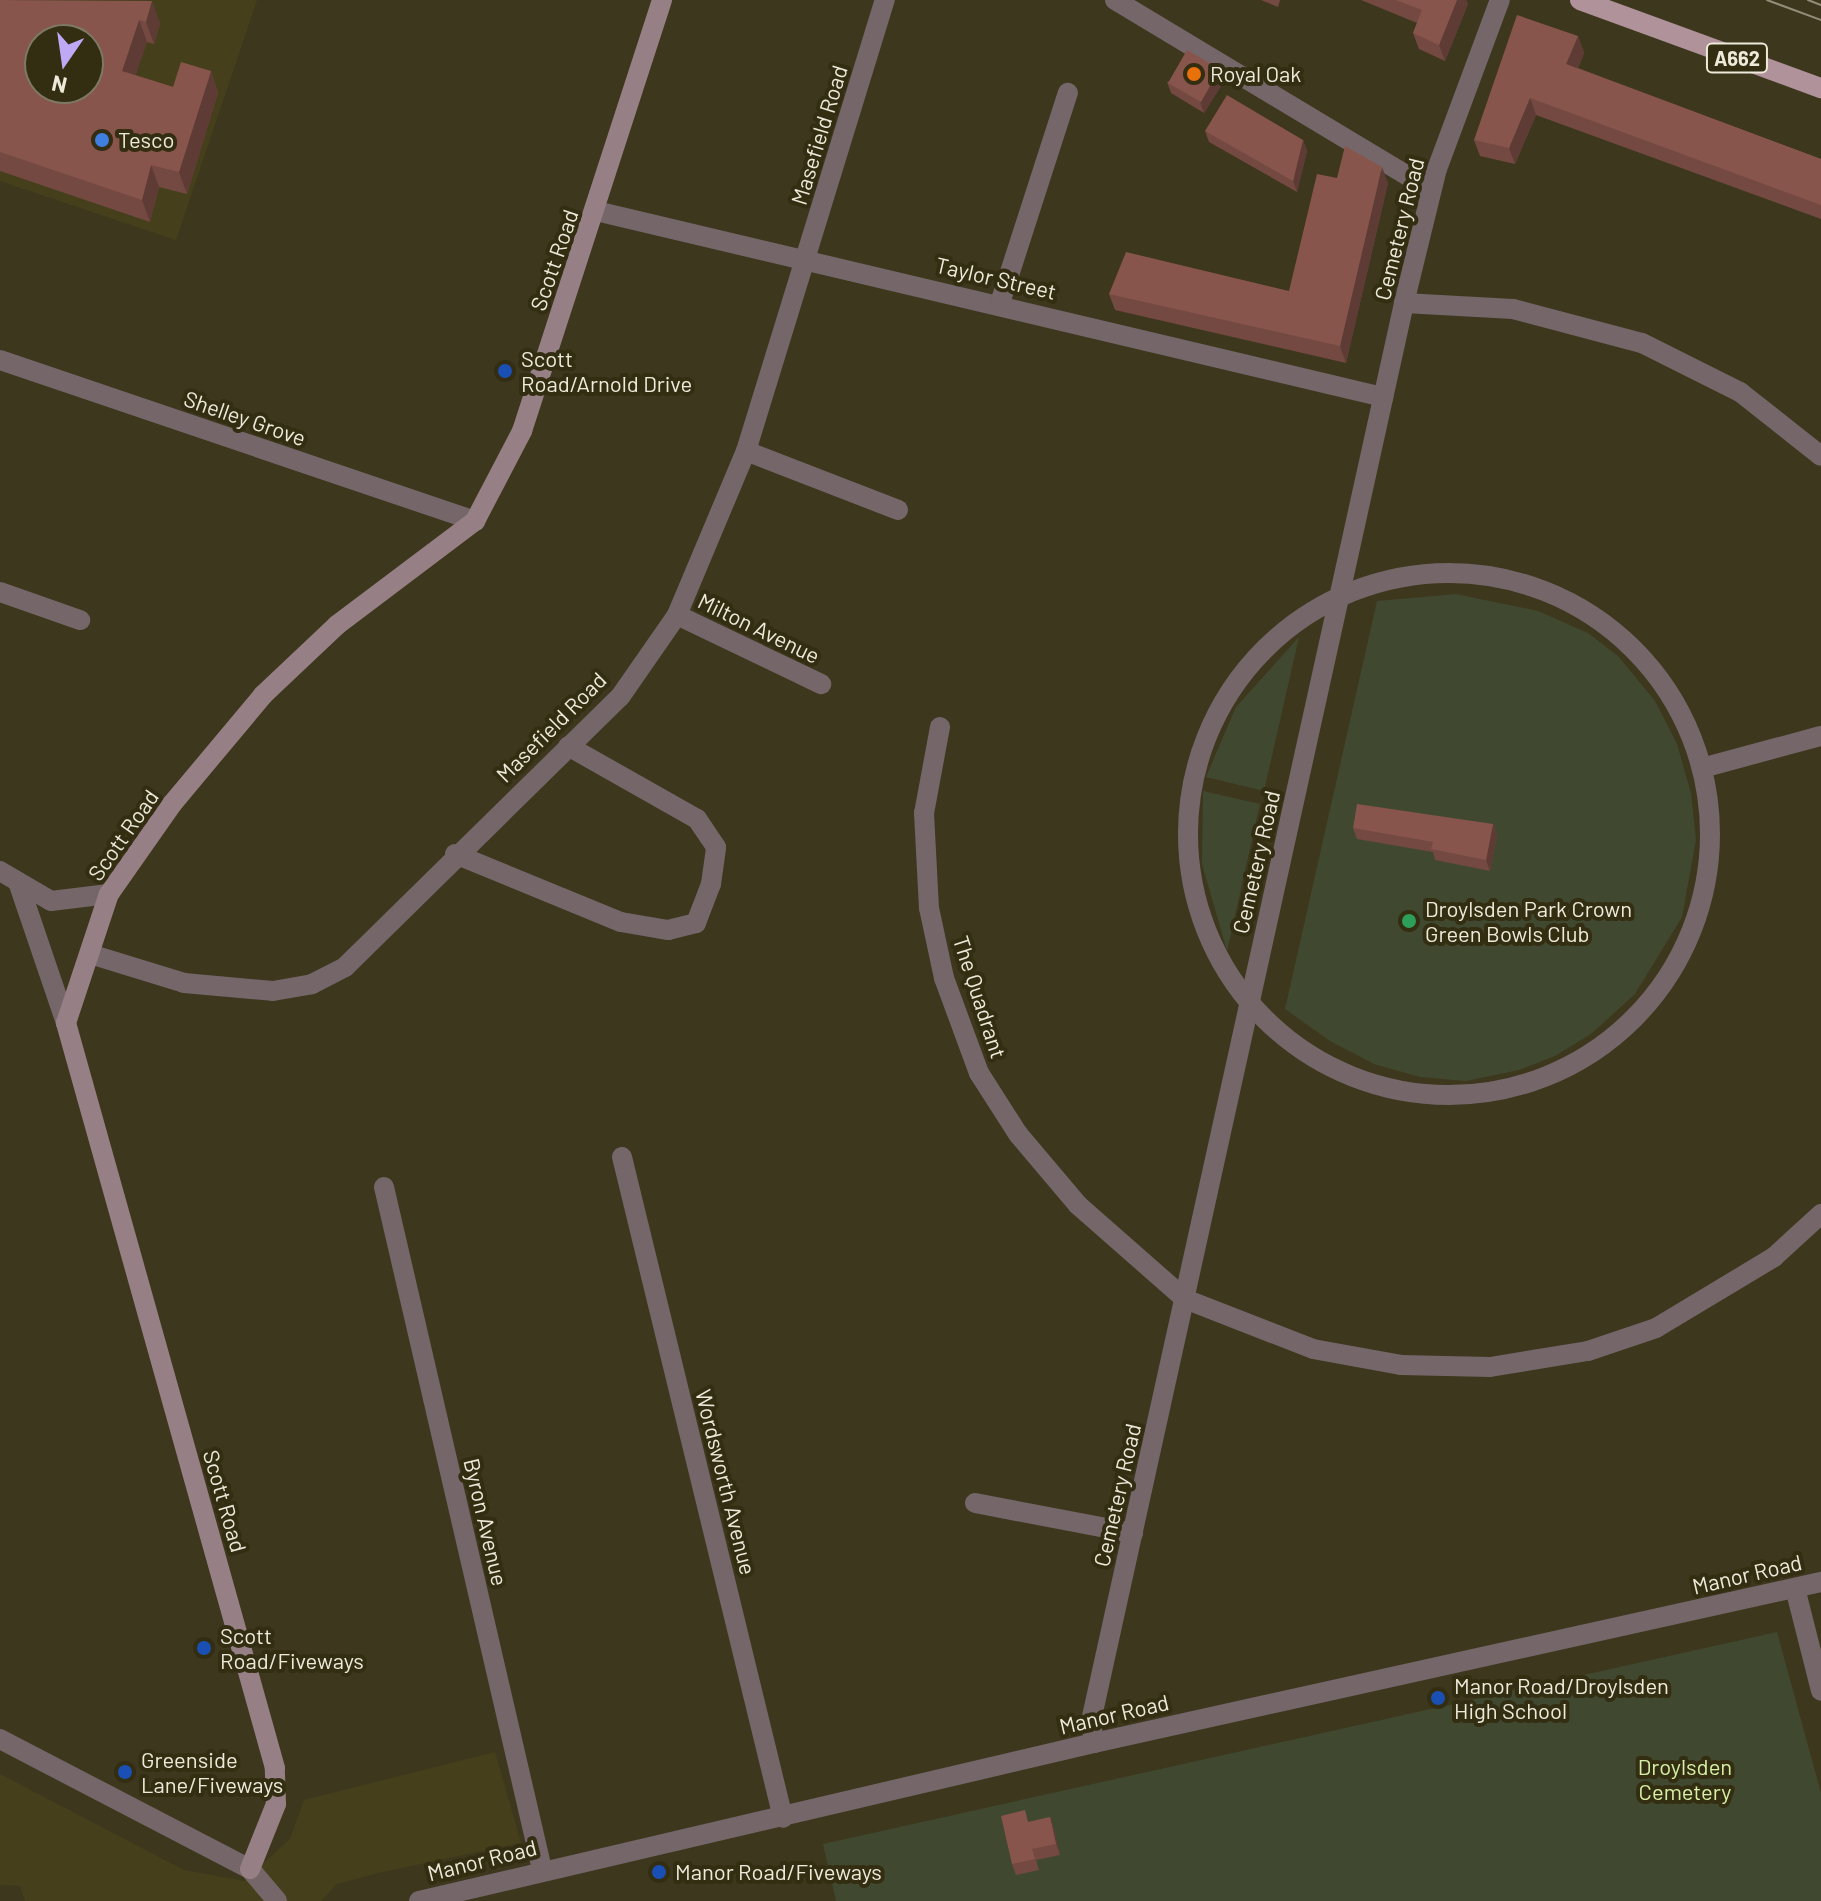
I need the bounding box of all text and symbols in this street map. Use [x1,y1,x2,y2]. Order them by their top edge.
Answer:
north arrow [24,24,104,104]
road number: A662 [1705,42,1769,74]
place label: Royal Oak [1210,61,1301,87]
street label: Masefield Road [785,62,853,208]
marker: Royal Oak [1185,65,1203,83]
text: N [49,71,69,100]
place label: Tesco [118,127,174,153]
marker: Tesco [93,131,111,149]
street label: Cemetery Road [1369,155,1429,303]
street label: Scott Road [524,206,584,314]
street label: Taylor Street [933,251,1059,305]
place label: Scott Road/Arnold Drive [521,345,692,396]
marker: Scott Road/Arnold Drive [496,362,514,380]
street label: Shelley Grove [181,385,309,451]
street label: Milton Avenue [694,587,824,669]
street label: Masefield Road [491,667,611,787]
street label: Scott Road [82,784,164,886]
street label: Cemetery Road [1227,788,1285,936]
place label: Droylsden Park Crown Green Bowls Club [1425,895,1632,946]
marker: Droylsden Park Crown Green Bowls Club [1400,912,1418,930]
street label: The Quadrant [948,932,1012,1062]
street label: Wordsworth Avenue [690,1387,762,1577]
street label: Cemetery Road [1088,1421,1146,1569]
street label: Scott Road [198,1447,252,1555]
street label: Byron Avenue [459,1456,513,1588]
street label: Manor Road [1690,1549,1804,1599]
place label: Scott Road/Fiveways [220,1622,364,1674]
marker: Scott Road/Fiveways [195,1639,213,1657]
place label: Manor Road/Droylsden High School [1454,1672,1669,1724]
street label: Manor Road [1057,1689,1171,1739]
marker: Manor Road/Droylsden High School [1429,1689,1447,1707]
place label: Greenside Lane/Fiveways [141,1746,283,1798]
park label: Droylsden Cemetery [1638,1753,1732,1804]
marker: Greenside Lane/Fiveways [116,1763,134,1781]
street label: Manor Road [425,1834,539,1886]
place label: Manor Road/Fiveways [675,1859,882,1885]
marker: Manor Road/Fiveways [650,1863,668,1881]

